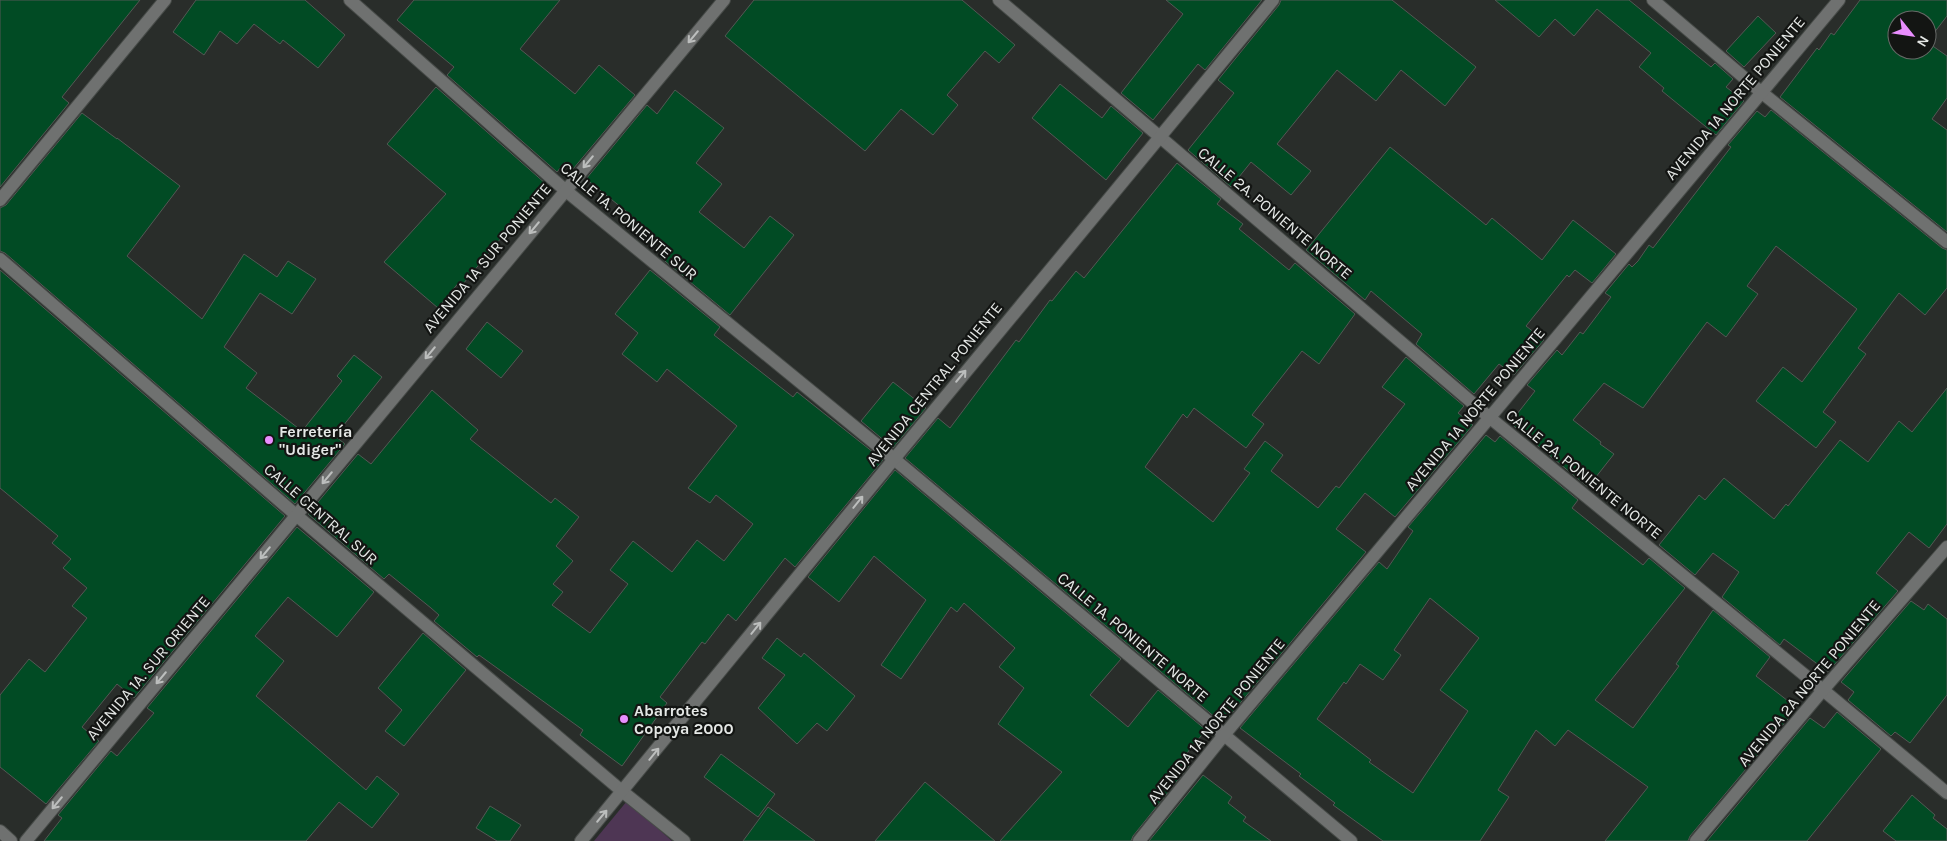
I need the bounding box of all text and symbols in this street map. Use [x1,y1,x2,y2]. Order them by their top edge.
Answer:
north arrow [1887,10,1937,60]
street label: AVENIDA 1A NORTE PONIENTE [1661,12,1809,184]
one-way arrow [687,31,698,44]
text: N [1913,33,1933,50]
street label: CALLE 2A. PONIENTE NORTE [1194,143,1356,283]
one-way arrow [583,155,594,168]
street label: CALLE 1A. PONIENTE SUR [557,158,701,284]
street label: AVENIDA 1A SUR PONIENTE [419,179,555,337]
one-way arrow [528,221,539,234]
street label: AVENIDA CENTRAL PONIENTE [862,298,1006,470]
street label: AVENIDA 1A NORTE PONIENTE [1401,323,1549,495]
one-way arrow [425,346,436,359]
one-way arrow [956,370,967,383]
street label: CALLE 2A. PONIENTE NORTE [1502,405,1666,543]
place label: Ferretería "Udiger" [279,422,352,459]
marker: Ferretería "Udiger" [263,434,275,446]
street label: CALLE CENTRAL SUR [260,459,382,569]
one-way arrow [321,471,332,484]
one-way arrow [853,496,864,509]
one-way arrow [259,546,270,559]
street label: CALLE 1A. PONIENTE NORTE [1054,568,1212,706]
street label: AVENIDA 1A. SUR ORIENTE [82,592,214,744]
street label: AVENIDA 2A NORTE PONIENTE [1734,596,1884,770]
one-way arrow [750,622,761,635]
street label: AVENIDA 1A NORTE PONIENTE [1143,634,1289,808]
one-way arrow [156,671,167,684]
place label: Abarrotes Copoya 2000 [634,701,734,738]
marker: Abarrotes Copoya 2000 [618,713,630,725]
one-way arrow [648,748,659,761]
one-way arrow [52,796,63,809]
one-way arrow [596,810,608,823]

